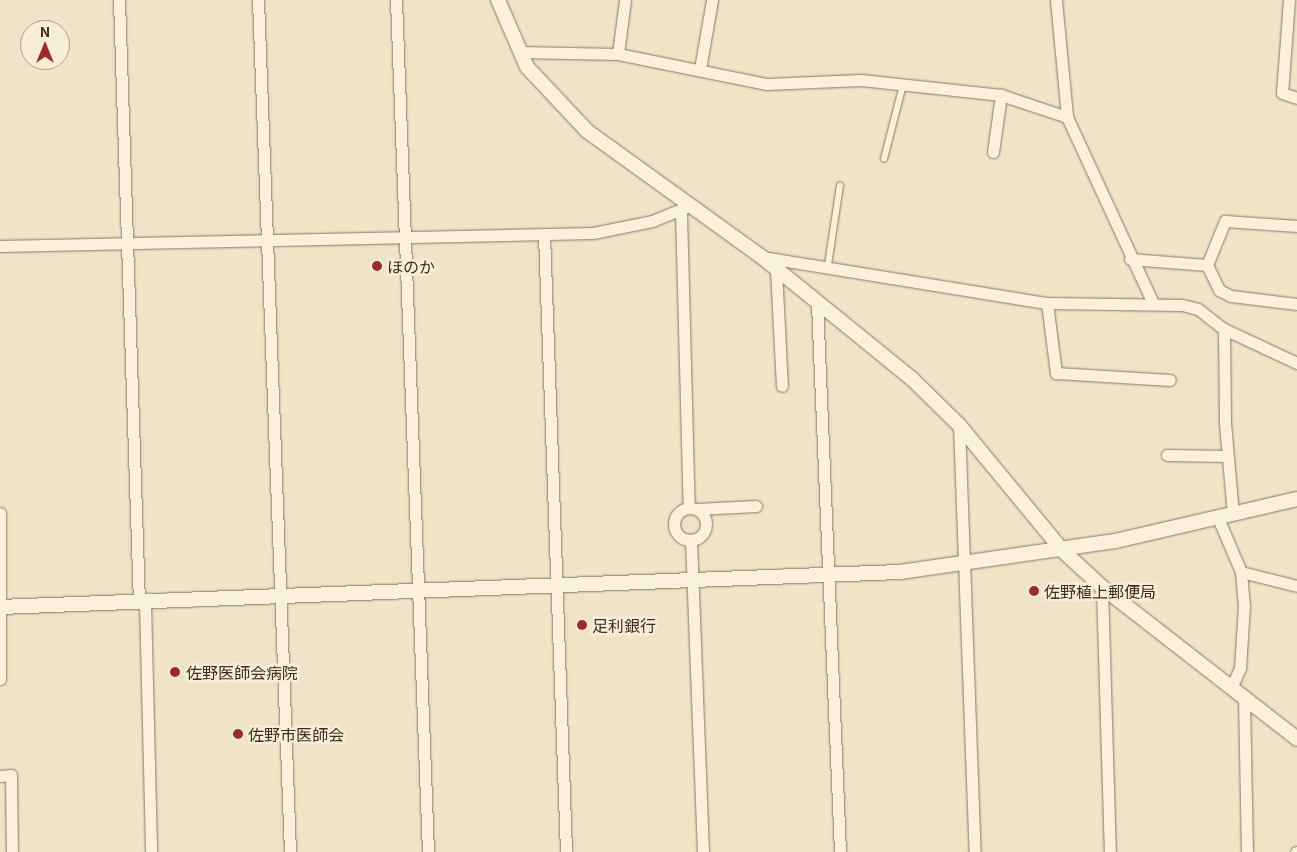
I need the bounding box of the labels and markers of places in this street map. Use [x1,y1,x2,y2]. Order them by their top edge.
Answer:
place label: ほのか [387,256,435,276]
marker: ほのか [371,260,383,272]
place label: 佐野植上郵便局 [1044,581,1156,601]
marker: 佐野植上郵便局 [1028,585,1040,597]
place label: 足利銀行 [592,615,656,635]
marker: 足利銀行 [576,619,588,631]
place label: 佐野医師会病院 [186,662,298,682]
marker: 佐野医師会病院 [168,665,182,679]
place label: 佐野市医師会 [248,724,344,744]
marker: 佐野市医師会 [232,728,244,740]

